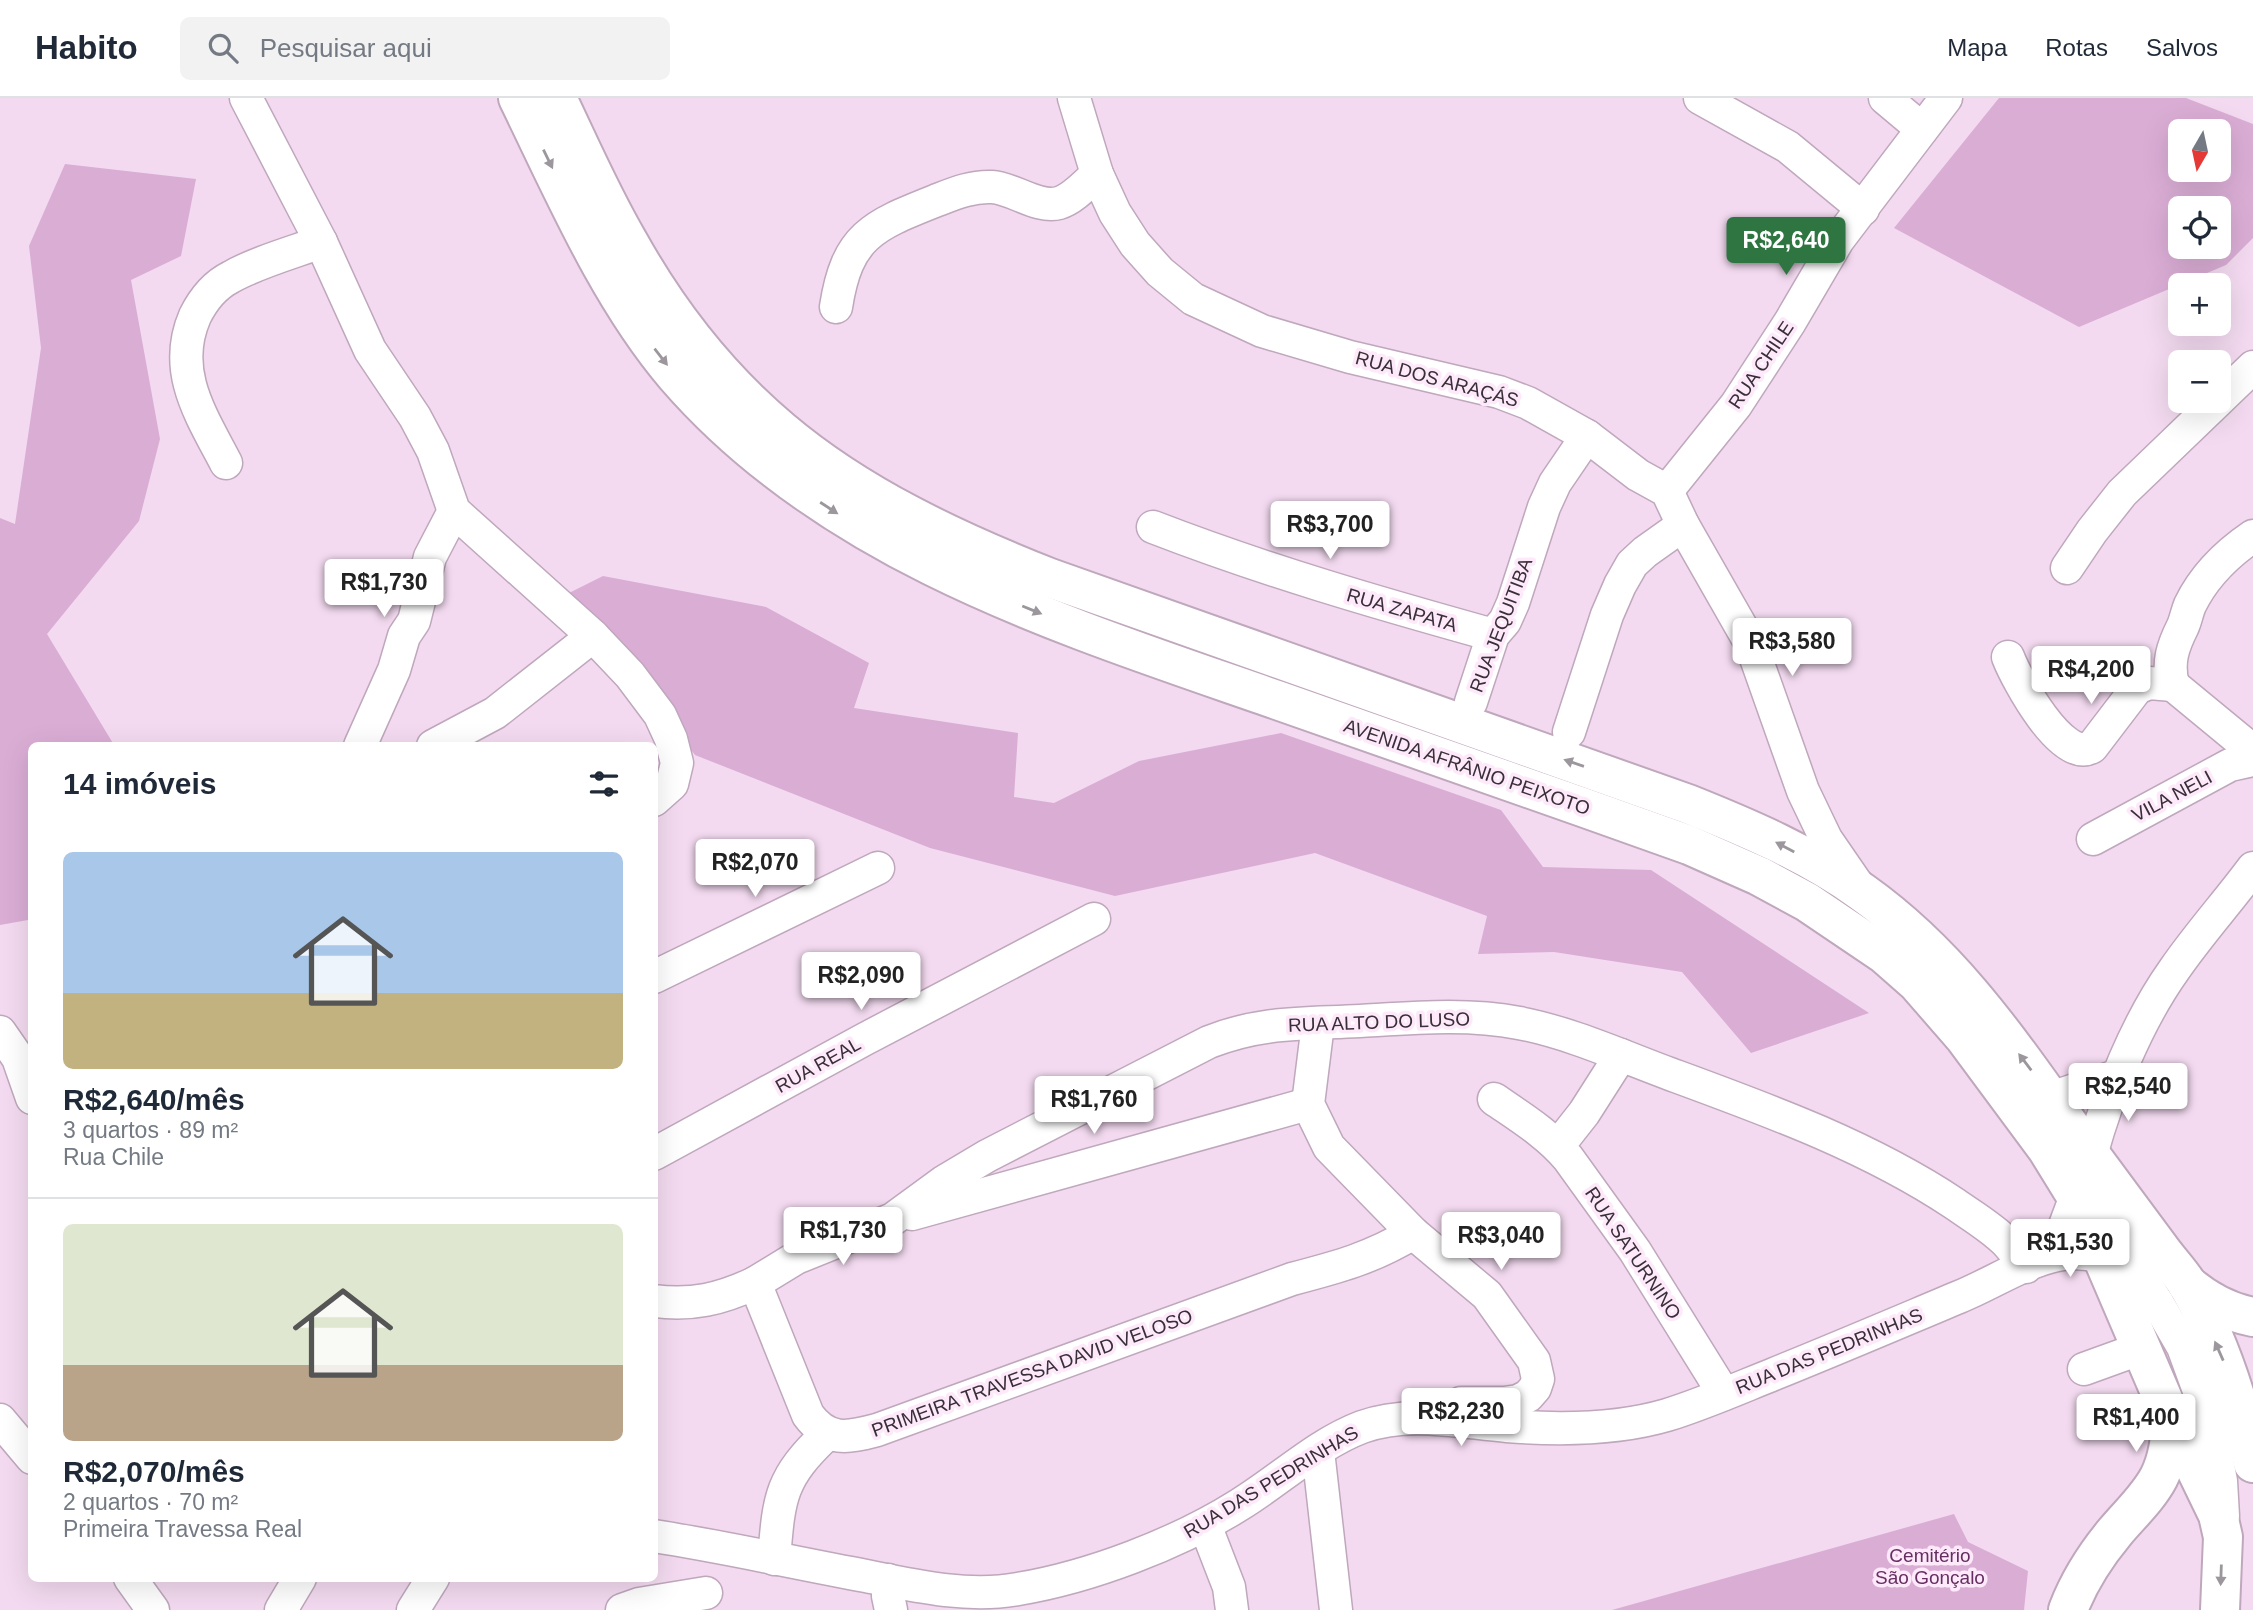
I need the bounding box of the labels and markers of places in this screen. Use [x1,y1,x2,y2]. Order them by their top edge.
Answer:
pin: R$2,640 [1721,218,1851,277]
pin: R$3,700 [1265,502,1395,561]
pin: R$1,730 [319,560,449,619]
pin: R$3,580 [1727,618,1857,678]
pin: R$4,200 [2026,646,2156,706]
pin: R$2,070 [690,840,820,899]
pin: R$2,090 [796,953,926,1012]
pin: R$2,540 [2063,1063,2193,1123]
pin: R$1,760 [1029,1076,1159,1136]
pin: R$1,730 [778,1208,908,1267]
pin: R$3,040 [1436,1212,1566,1272]
pin: R$1,530 [2005,1220,2135,1279]
pin: R$2,230 [1396,1388,1526,1448]
pin: R$1,400 [2071,1394,2201,1454]

